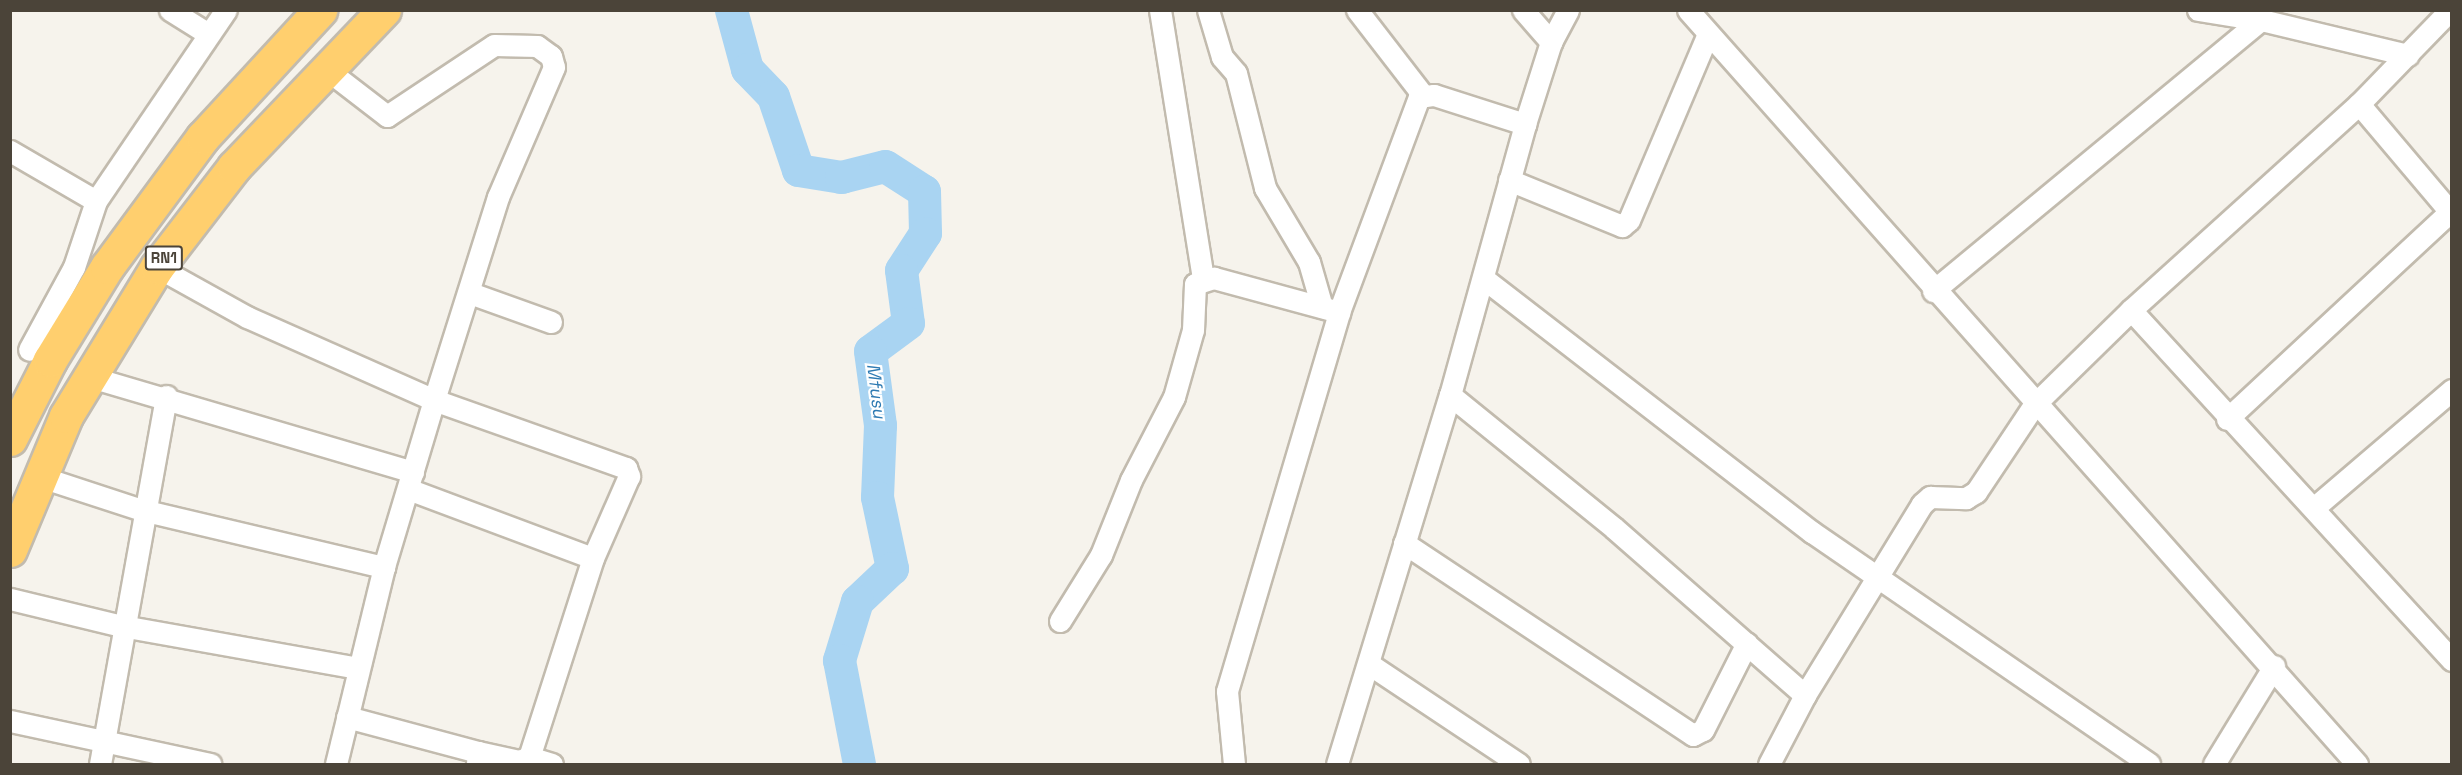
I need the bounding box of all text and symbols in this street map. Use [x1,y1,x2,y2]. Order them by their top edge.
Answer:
road number: RN1 [144,246,184,270]
water label: Mfusu [862,362,890,420]

